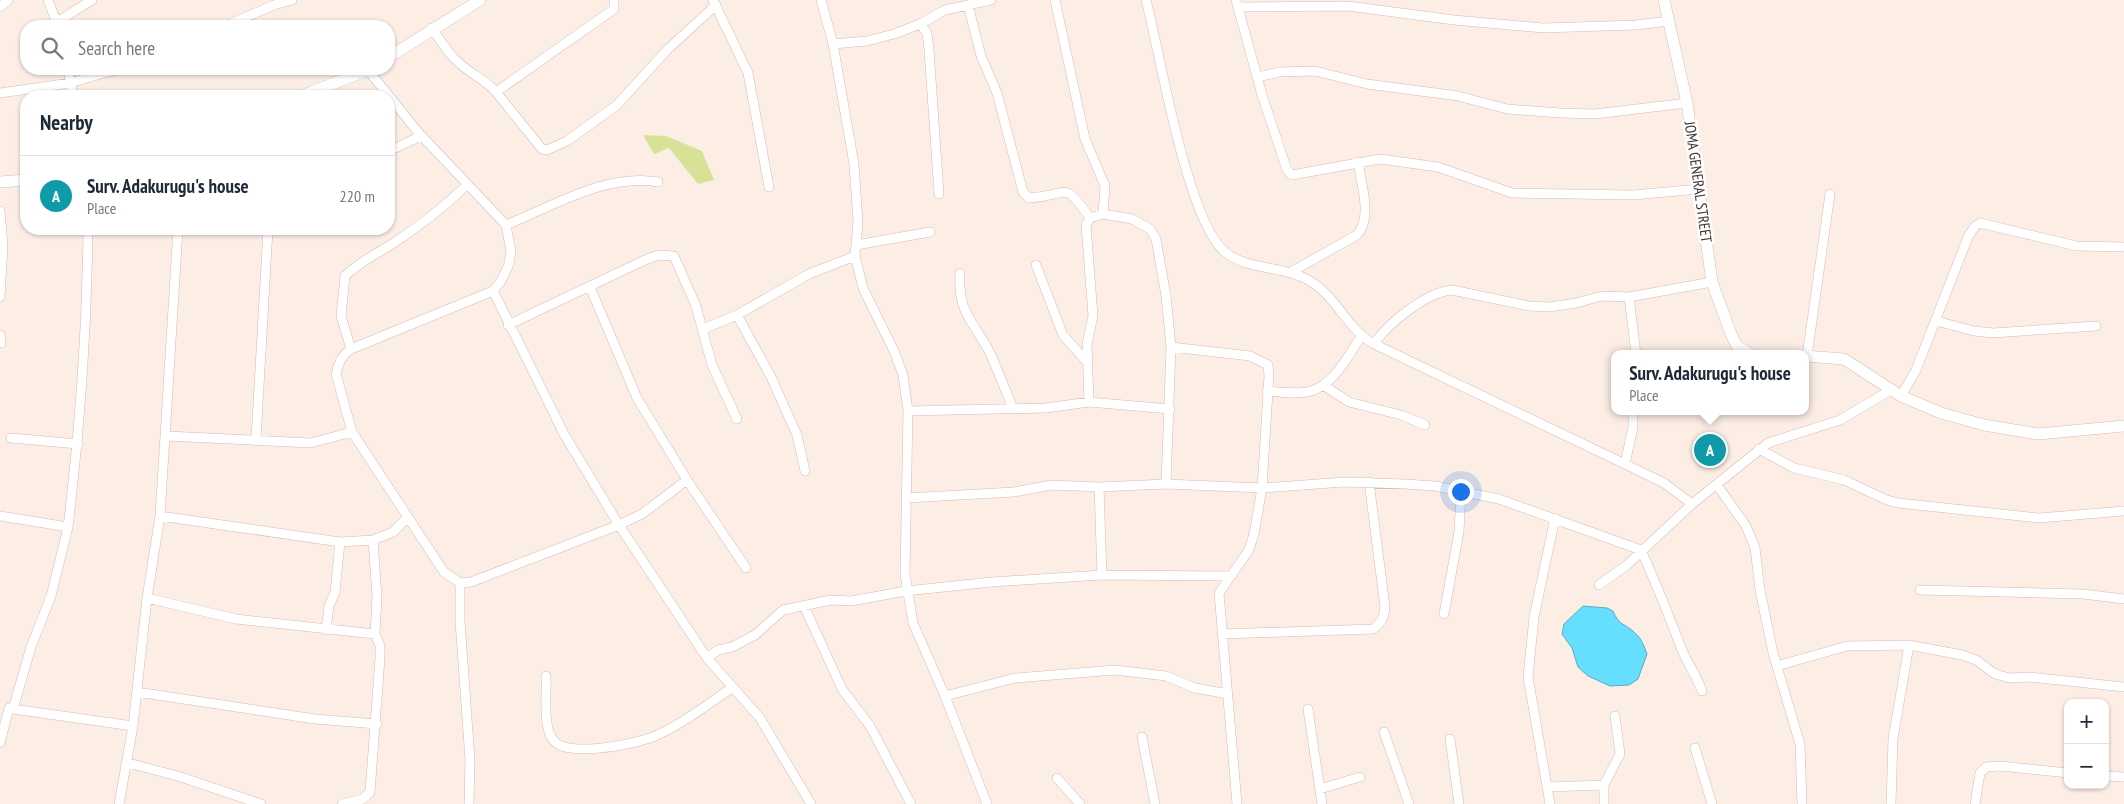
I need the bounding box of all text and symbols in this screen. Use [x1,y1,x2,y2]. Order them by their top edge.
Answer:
search box [20,20,395,75]
icon: search [38,34,66,62]
text: Search here [78,36,155,60]
text: Nearby [40,109,93,136]
street label: JOMA GENERAL STREET [1680,119,1716,244]
text: Surv. Adakurugu's house [87,174,249,198]
text: A [52,186,60,206]
text: 220 m [340,186,375,206]
text: Place [87,198,116,218]
popup [1611,350,1809,415]
text: Surv. Adakurugu's house [1629,361,1791,385]
text: Place [1629,385,1659,405]
pin: A [1694,431,1726,469]
your location [1448,479,1474,505]
map controls [2064,699,2109,789]
button: + [2064,699,2109,744]
button: − [2064,744,2109,789]

